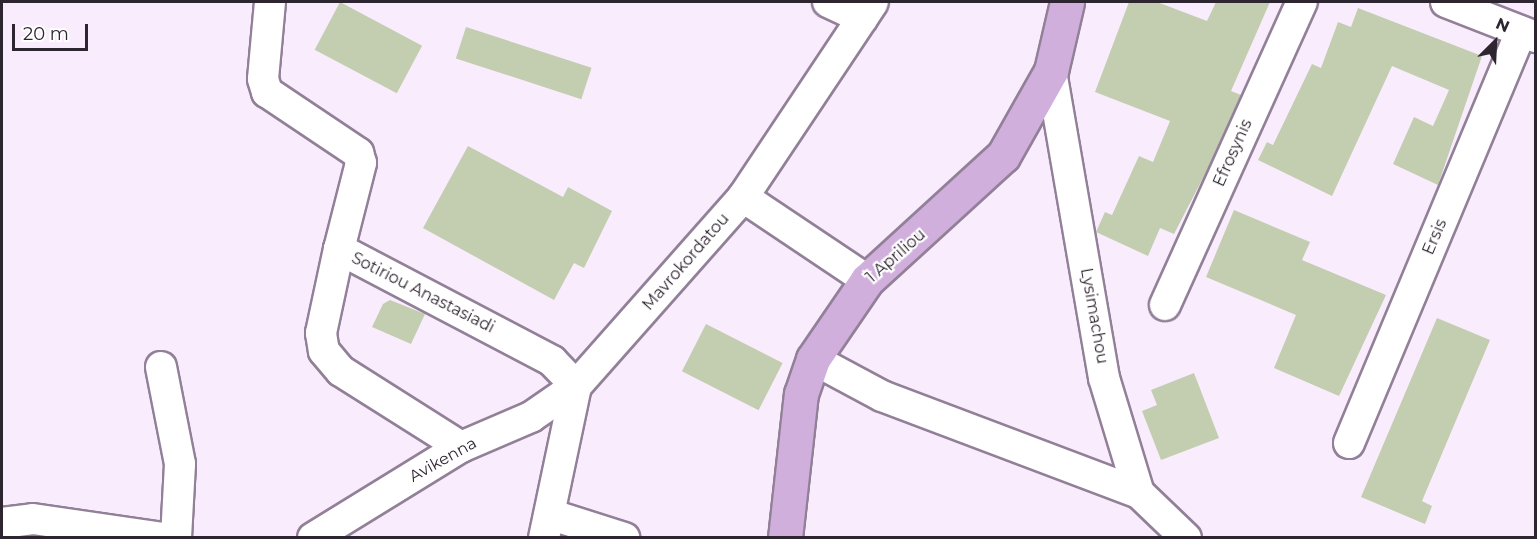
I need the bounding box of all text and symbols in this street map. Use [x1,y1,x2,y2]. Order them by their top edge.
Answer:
scale bar [15,12,92,50]
north arrow [1465,12,1525,72]
text: N [1493,14,1512,36]
text: 20 m [23,23,69,45]
street label: Efrosynis [1210,116,1256,190]
street label: Mavrokordatou [639,210,733,314]
street label: Ersis [1419,216,1451,258]
street label: 1 Apriliou [862,225,930,287]
street label: Sotiriou Anastasiadi [348,249,498,337]
street label: Lysimachou [1076,267,1112,365]
street label: Avikenna [406,434,480,486]

